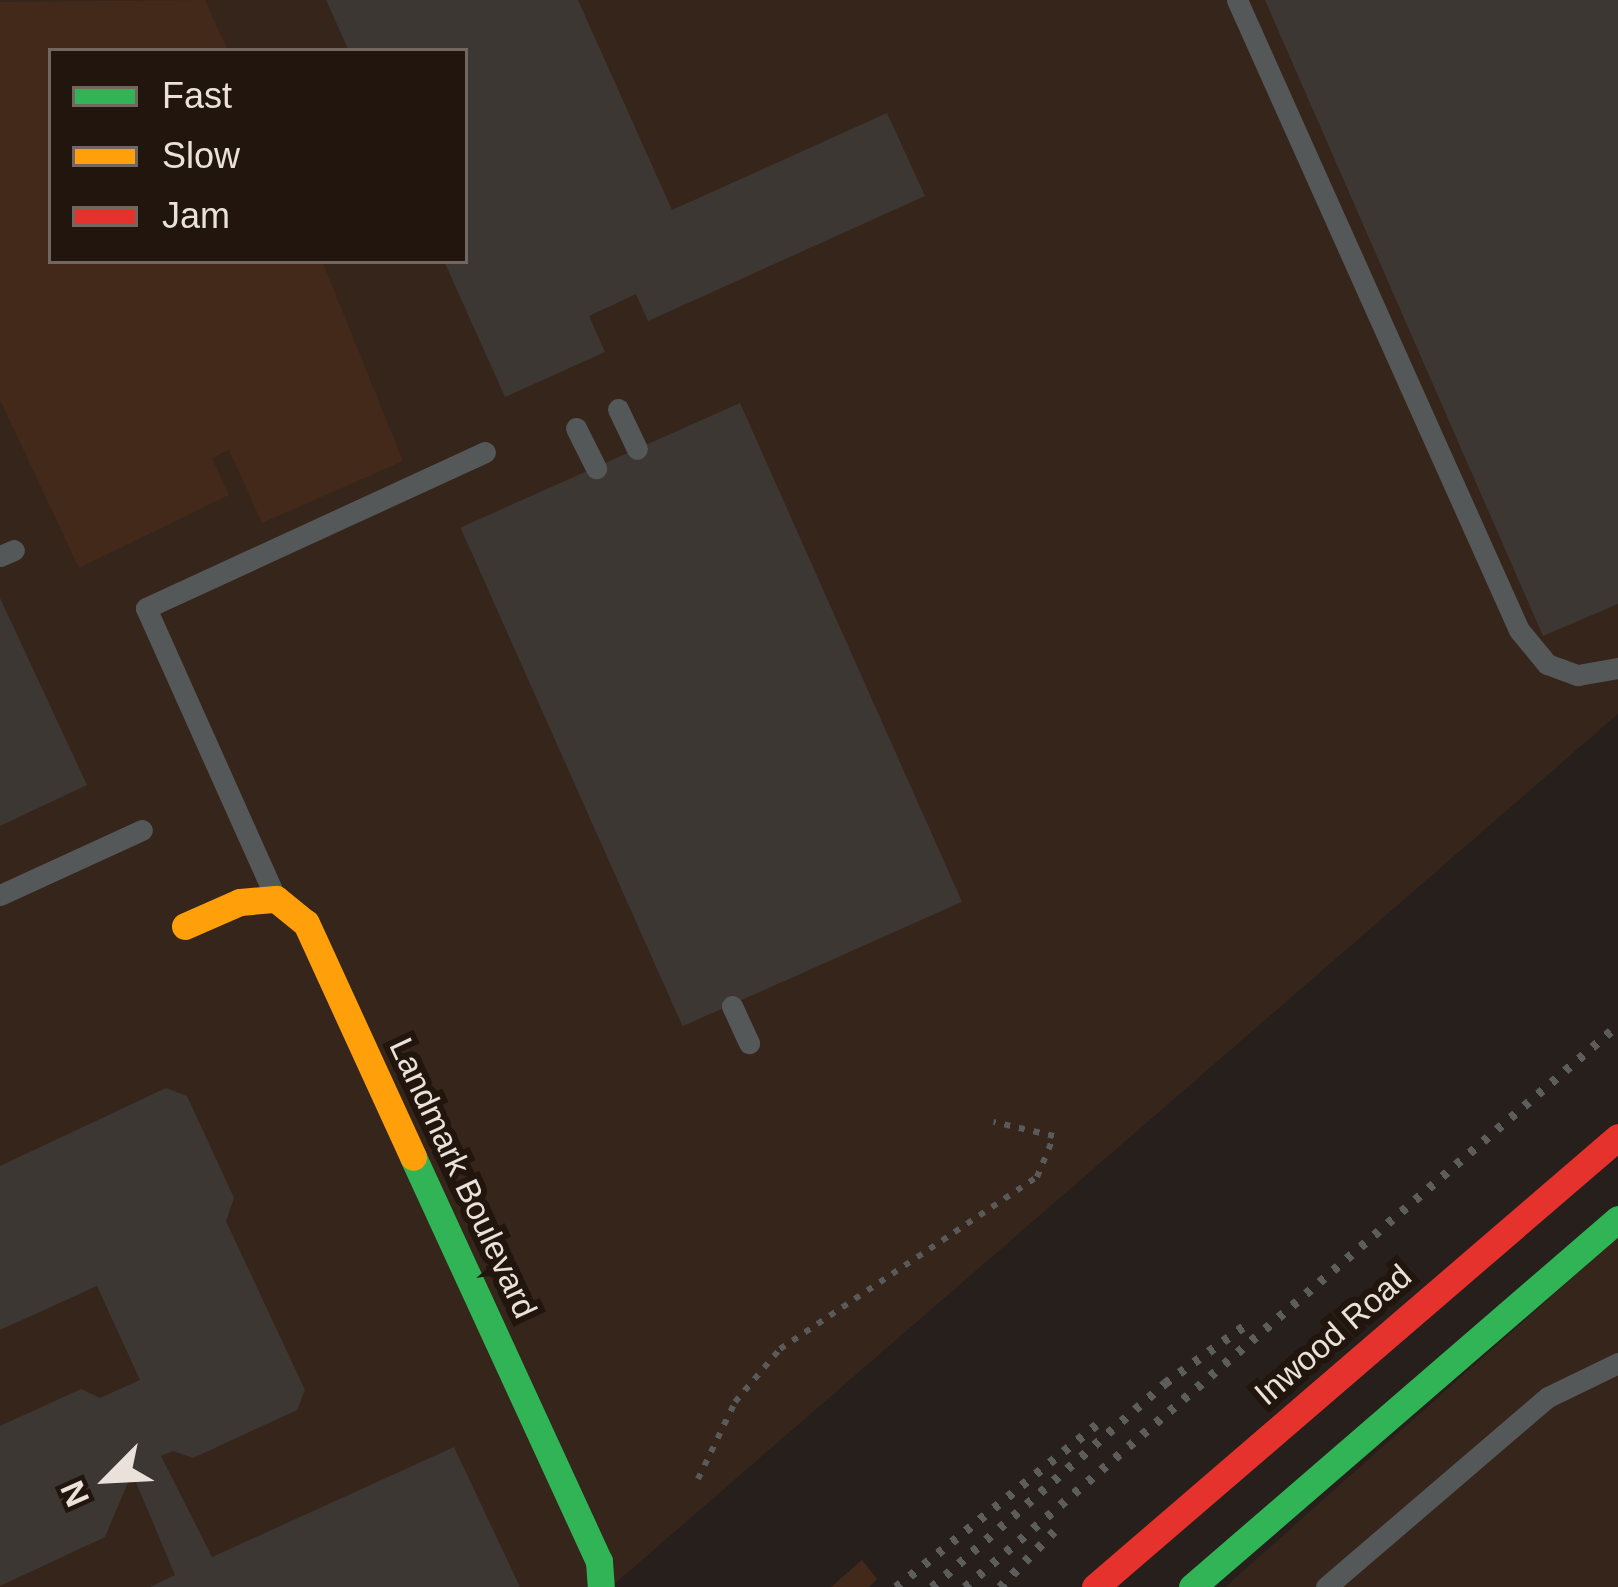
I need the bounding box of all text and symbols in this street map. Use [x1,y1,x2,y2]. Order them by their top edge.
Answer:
legend [48,48,468,264]
text: Fast [162,75,232,116]
text: Slow [162,135,240,176]
text: Jam [162,195,230,236]
street label: Landmark Boulevard [381,1032,545,1324]
street label: Inwood Road [1247,1256,1419,1414]
north arrow [48,1419,168,1539]
text: N [53,1475,96,1512]

